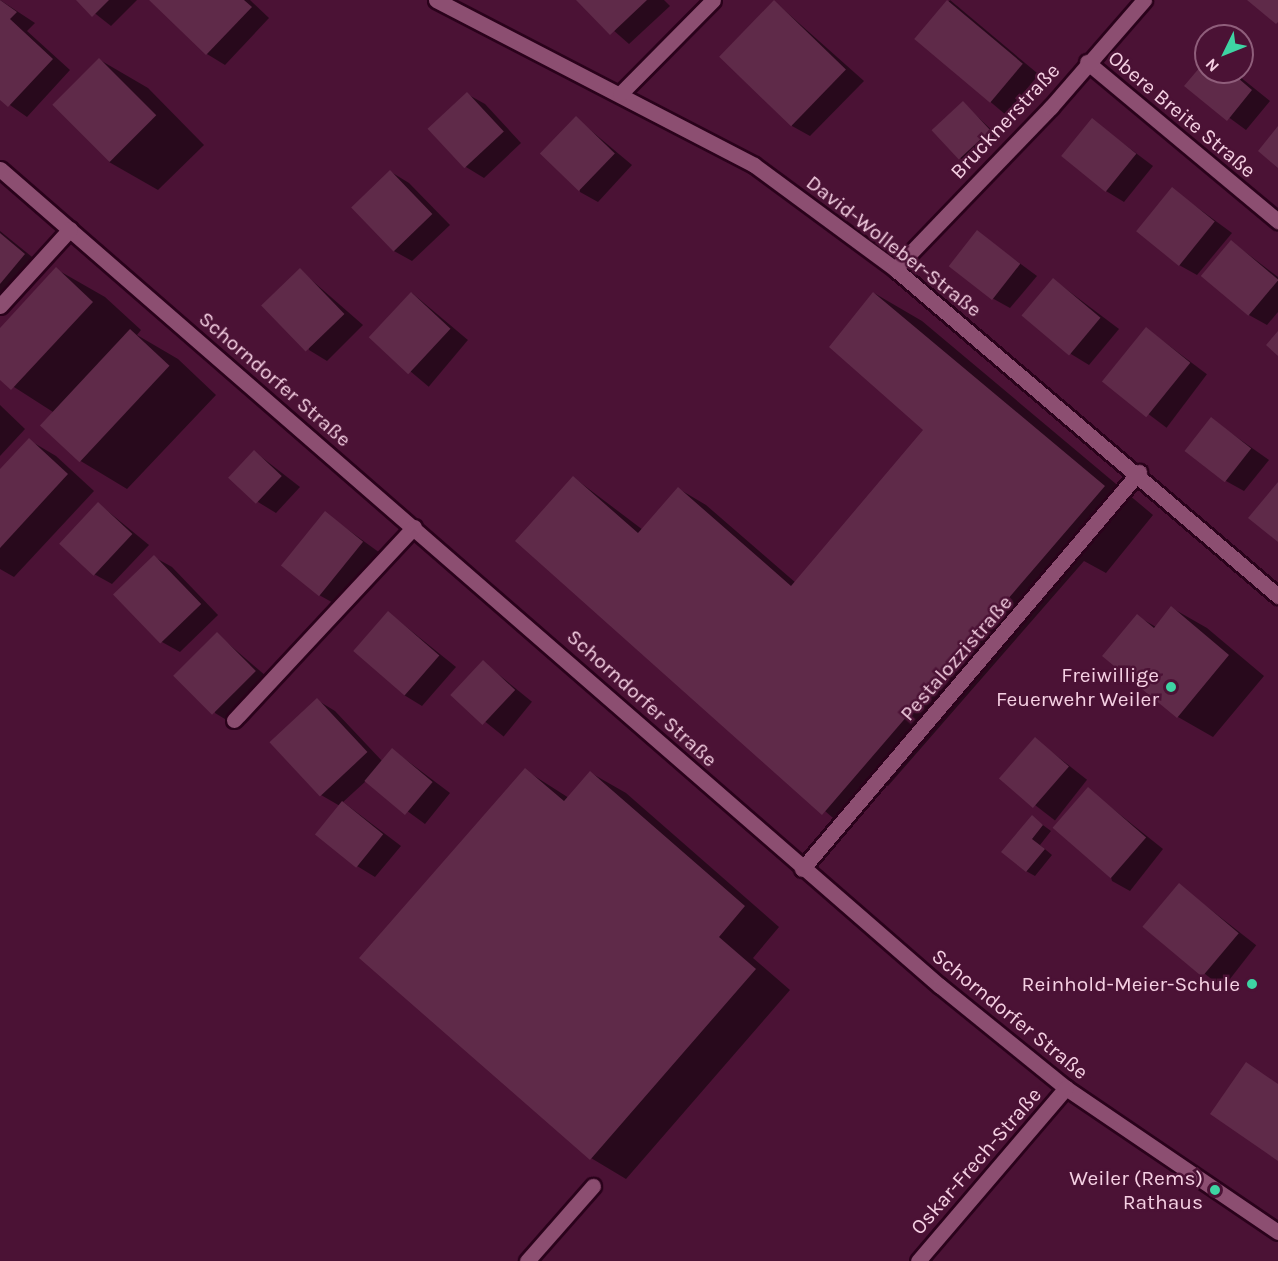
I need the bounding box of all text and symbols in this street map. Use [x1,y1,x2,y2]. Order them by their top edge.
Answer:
north arrow [1194,24,1254,84]
street label: Obere Breite Straße [1103,45,1261,183]
text: N [1201,55,1223,76]
street label: Brucknerstraße [945,58,1065,184]
street label: David-Wolleber-Straße [801,170,987,322]
street label: Schorndorfer Straße [194,306,356,452]
street label: Pestalozzistraße [895,590,1017,726]
street label: Schorndorfer Straße [562,624,722,772]
place label: Freiwillige Feuerwehr Weiler [996,662,1159,712]
marker: Freiwillige Feuerwehr Weiler [1164,680,1178,694]
street label: Schorndorfer Straße [927,943,1093,1085]
place label: Reinhold-Meier-Schule [1022,971,1240,997]
marker: Reinhold-Meier-Schule [1245,977,1259,991]
street label: Oskar-Frech-Straße [905,1082,1047,1240]
place label: Weiler (Rems) Rathaus [1069,1165,1203,1215]
marker: Weiler (Rems) Rathaus [1208,1183,1222,1197]

